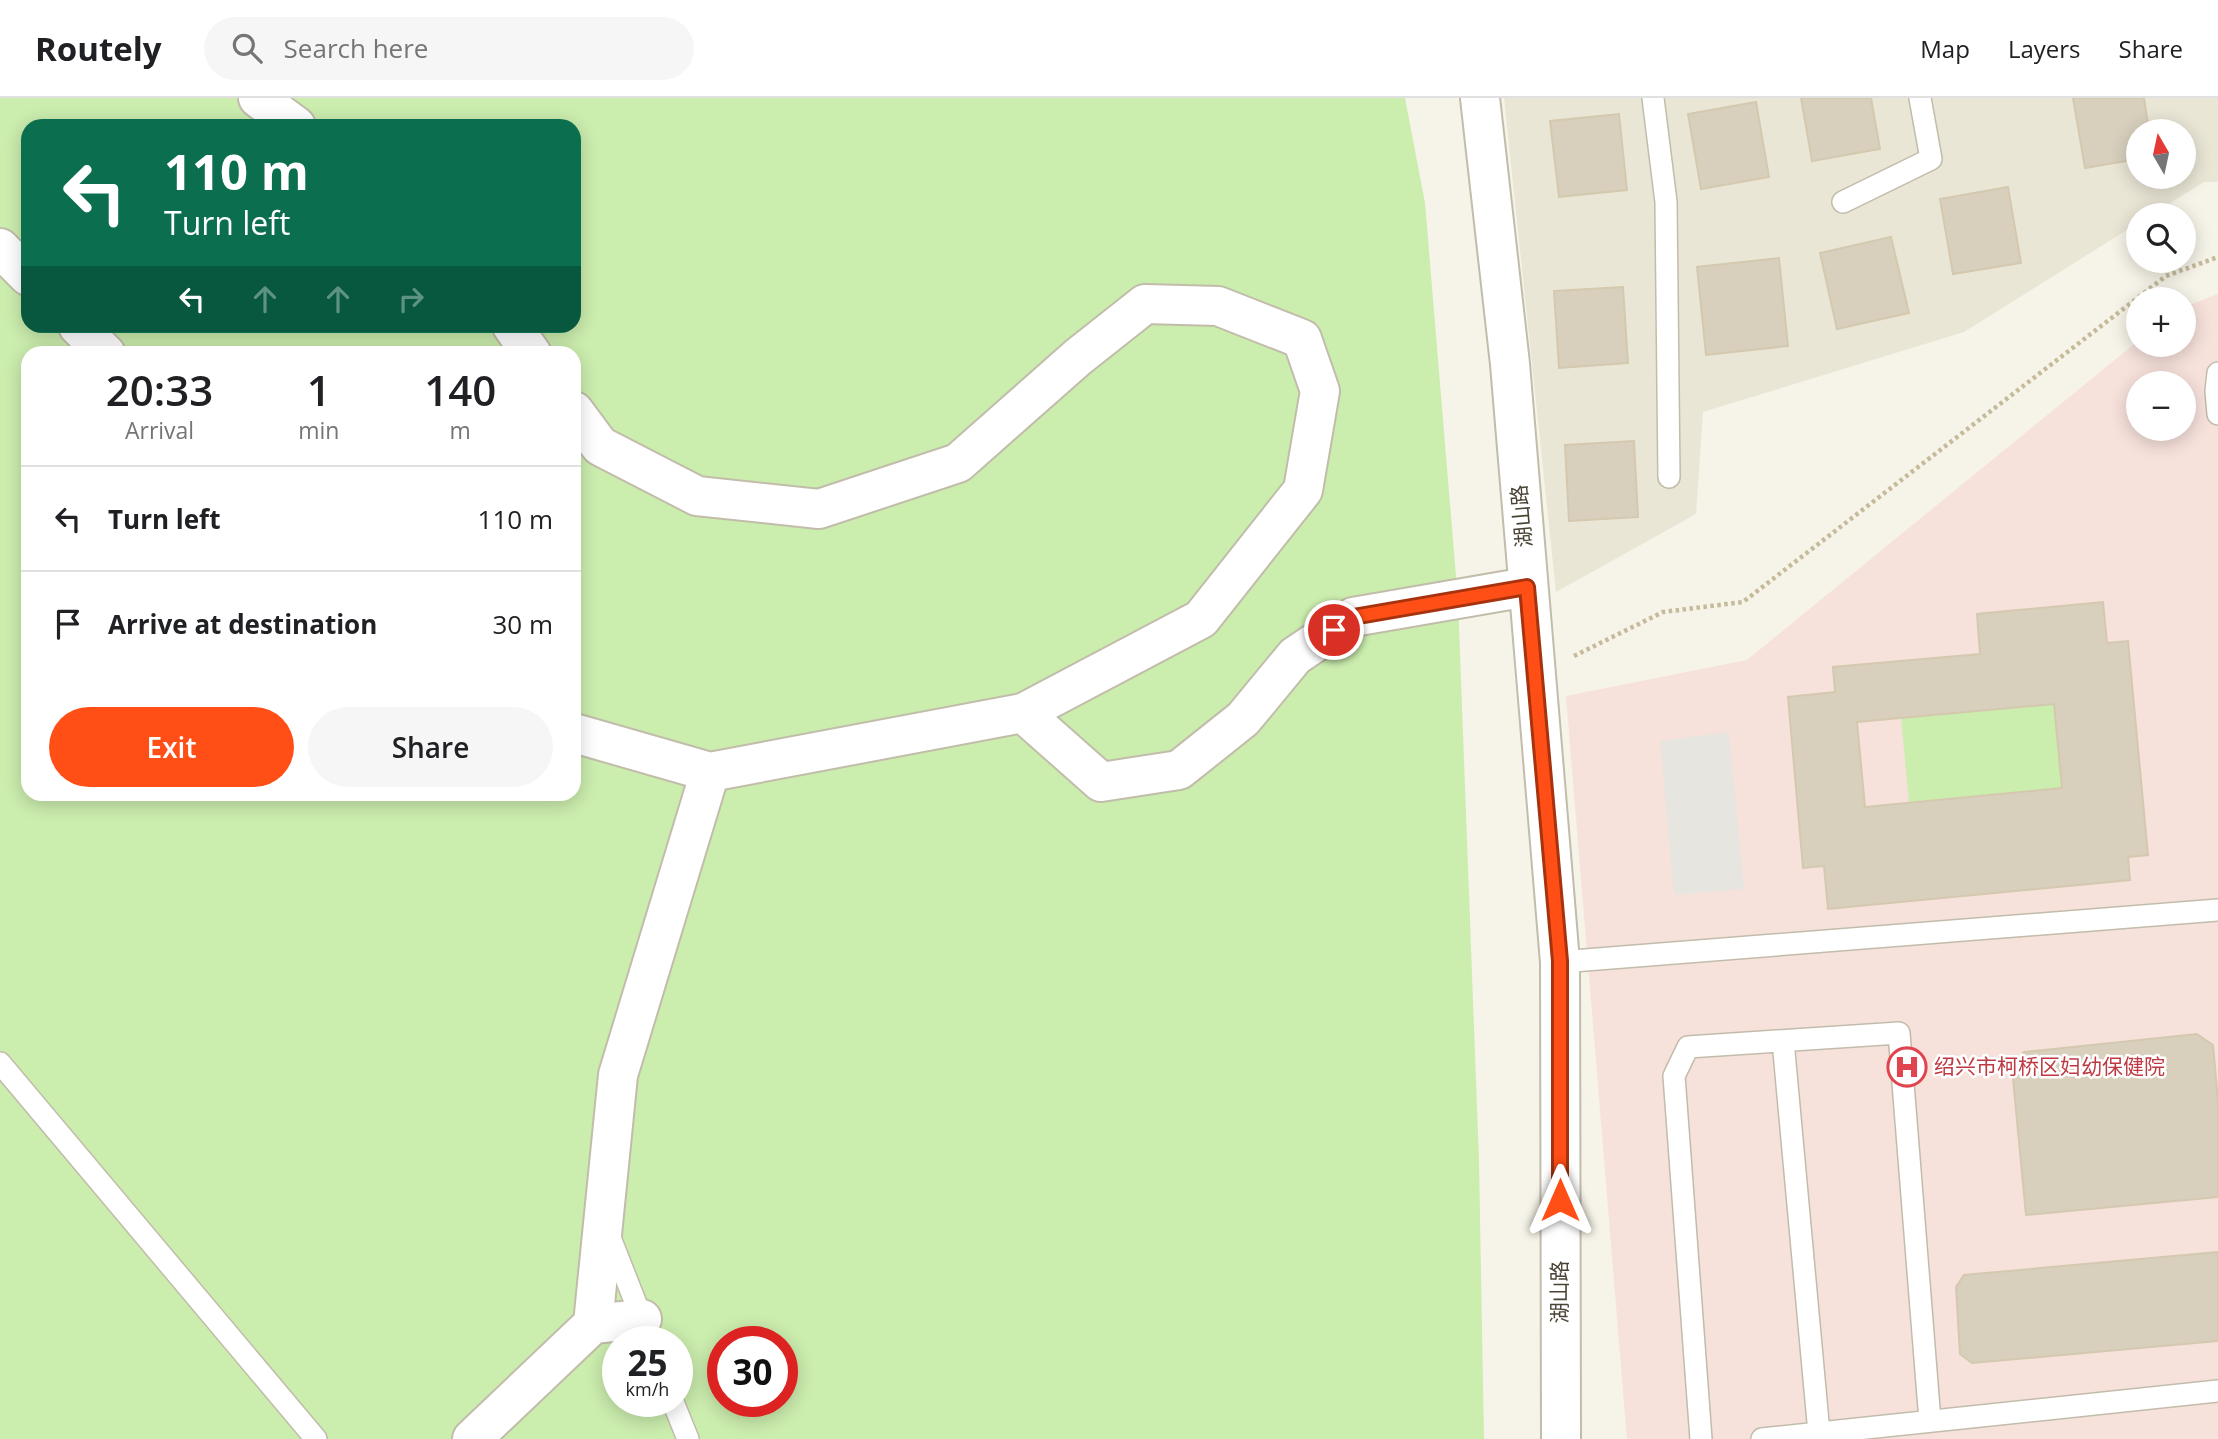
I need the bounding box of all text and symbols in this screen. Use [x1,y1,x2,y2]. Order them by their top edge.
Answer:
search box [204,17,694,80]
text: Routely [35,26,162,71]
icon: search [228,29,266,67]
text: Search here [284,30,428,66]
text: Map [1920,32,1970,65]
text: Layers [2008,32,2081,65]
text: Share [2119,32,2183,65]
north arrow [2126,119,2196,189]
map controls [2126,119,2196,441]
text: 110 m [164,138,309,204]
icon: left [49,147,140,238]
text: Turn left [164,201,290,244]
button: search [2126,203,2196,273]
icon: left [173,280,211,318]
icon: ahead [246,280,284,318]
icon: ahead [319,280,357,318]
icon: right [392,280,430,318]
button: + [2126,287,2196,357]
text: 20:33 [106,361,213,418]
text: 1 [307,361,331,418]
text: 140 [424,361,496,418]
button: − [2126,371,2196,441]
text: Arrival [125,414,194,446]
text: min [298,414,339,446]
text: m [450,414,471,446]
street label: 湖山路 [1504,483,1538,549]
icon: left [49,500,87,538]
text: Turn left [108,501,220,537]
text: 110 m [478,501,553,537]
pin [1304,600,1364,660]
icon: arrive [49,605,87,643]
text: Arrive at destination [108,606,377,642]
text: 30 m [492,606,553,642]
icon: arrive [1315,611,1353,649]
button: Exit [49,707,294,787]
button: Share [308,707,553,787]
hospital icon: 绍兴市柯桥区妇幼保健院 [1886,1046,1928,1088]
place label: 绍兴市柯桥区妇幼保健院 [1934,1052,2165,1080]
position arrow [1523,1163,1597,1237]
street label: 湖山路 [1545,1261,1573,1324]
speed limit sign: 30 [707,1326,798,1417]
text: 25 [627,1339,668,1386]
text: km/h [626,1377,669,1401]

